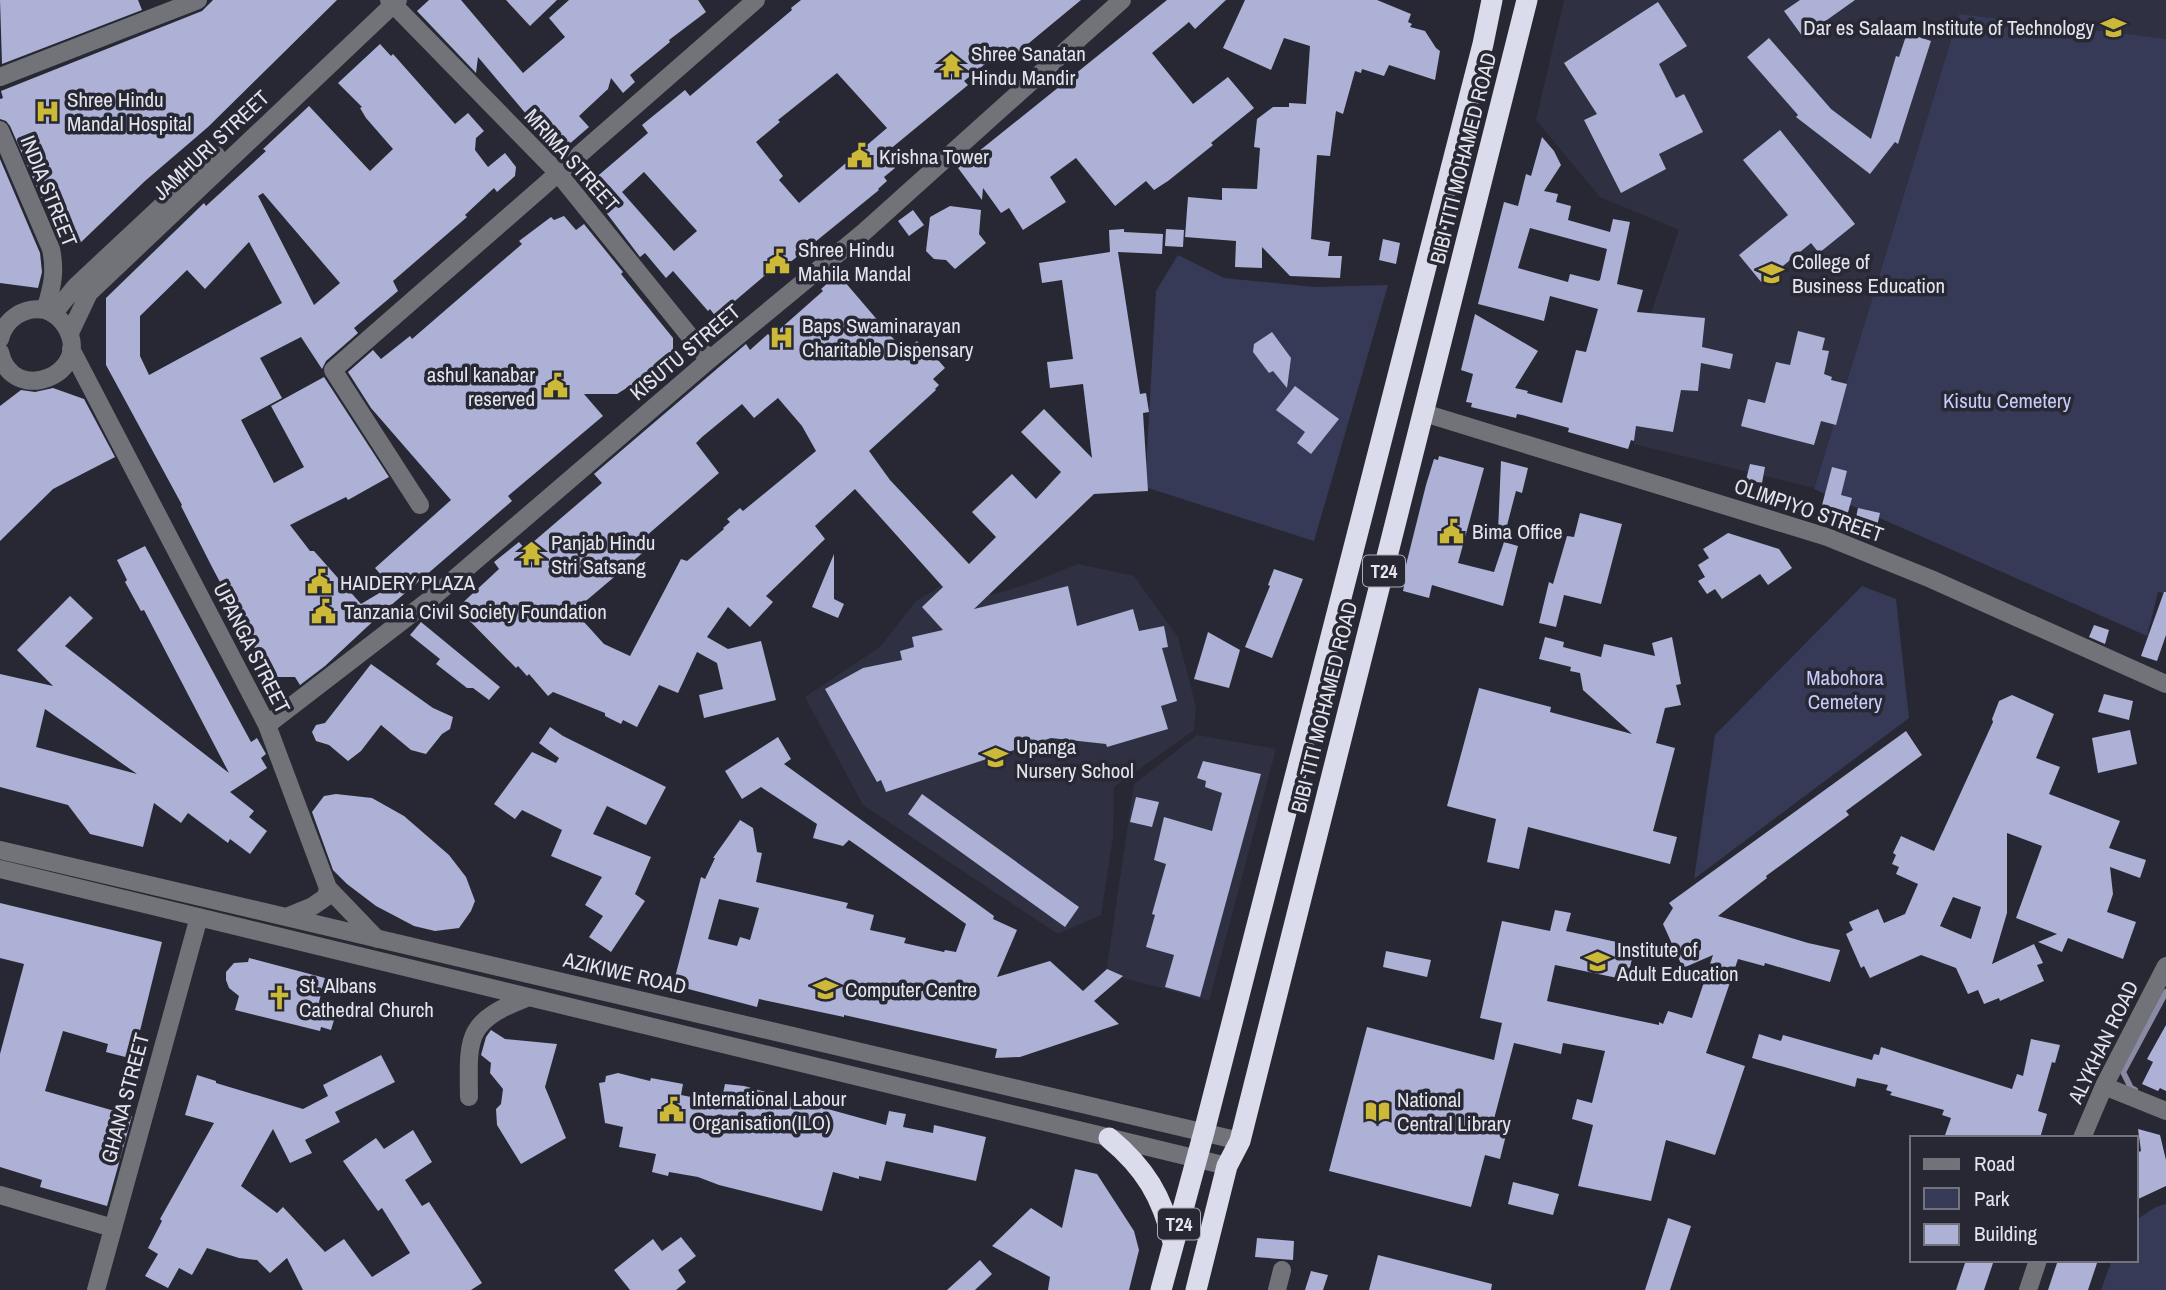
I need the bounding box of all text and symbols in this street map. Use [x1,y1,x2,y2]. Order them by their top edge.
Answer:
place label: Dar es Salaam Institute of Technology [1803,13,2094,42]
school or university icon: Dar es Salaam Institute of Technology [2100,13,2128,41]
place label: Shree Sanatan Hindu Mandir [971,39,1086,92]
street label: BIBI TITI MOHAMED ROAD [1423,49,1503,267]
temple icon: Shree Sanatan Hindu Mandir [937,51,965,79]
street label: JAMHURI STREET [147,83,276,206]
place label: Shree Hindu Mandal Hospital [67,85,191,138]
hospital icon: Shree Hindu Mandal Hospital [33,97,61,125]
street label: MRIMA STREET [518,102,626,218]
street label: INDIA STREET [14,131,85,251]
public building icon: Krishna Tower [845,142,873,170]
place label: Krishna Tower [879,142,989,171]
place label: Shree Hindu Mahila Mandal [798,235,911,288]
public building icon: Shree Hindu Mahila Mandal [764,247,792,275]
place label: College of Business Education [1792,247,1945,300]
school or university icon: College of Business Education [1758,259,1786,287]
street label: KISUTU STREET [624,297,747,407]
place label: Baps Swaminarayan Charitable Dispensary [802,311,974,364]
hospital icon: Baps Swaminarayan Charitable Dispensary [768,323,796,351]
place label: ashul kanabar reserved [427,360,535,413]
public building icon: ashul kanabar reserved [541,372,569,400]
park label: Kisutu Cemetery [1943,386,2072,415]
street label: OLIMPIYO STREET [1731,471,1888,549]
public building icon: Bima Office [1438,517,1466,545]
place label: Bima Office [1472,517,1563,546]
place label: Panjab Hindu Stri Satsang [551,528,655,581]
temple icon: Panjab Hindu Stri Satsang [517,540,545,568]
road number: T24 [1363,556,1405,586]
public building icon: HAIDERY PLAZA [306,568,334,596]
place label: HAIDERY PLAZA [340,568,476,597]
street label: UPANGA STREET [207,578,298,719]
public building icon: Tanzania Civil Society Foundation [310,597,338,625]
place label: Tanzania Civil Society Foundation [344,597,607,626]
street label: BIBI TITI MOHAMED ROAD [1284,598,1364,816]
park label: Mabohora Cemetery [1806,663,1884,716]
place label: Upanga Nursery School [1016,732,1134,785]
school or university icon: Upanga Nursery School [982,744,1010,772]
place label: Institute of Adult Education [1616,935,1739,988]
street label: AZIKIWE ROAD [560,945,689,1001]
school or university icon: Institute of Adult Education [1583,947,1611,975]
place label: St. Albans Cathedral Church [299,971,434,1024]
school or university icon: Computer Centre [811,975,839,1003]
place label: Computer Centre [845,975,977,1004]
street label: ALYKHAN ROAD [2060,976,2145,1109]
church icon: St. Albans Cathedral Church [265,983,293,1011]
street label: GHANA STREET [94,1030,156,1166]
place label: International Labour Organisation(ILO) [692,1084,846,1137]
place label: National Central Library [1397,1085,1511,1138]
public building icon: International Labour Organisation(ILO) [658,1096,686,1124]
library icon: National Central Library [1363,1097,1391,1125]
legend [1910,1136,2138,1262]
text: Road [1974,1149,2015,1178]
text: Park [1974,1184,2010,1213]
road number: T24 [1158,1208,1200,1240]
text: Building [1974,1219,2038,1248]

